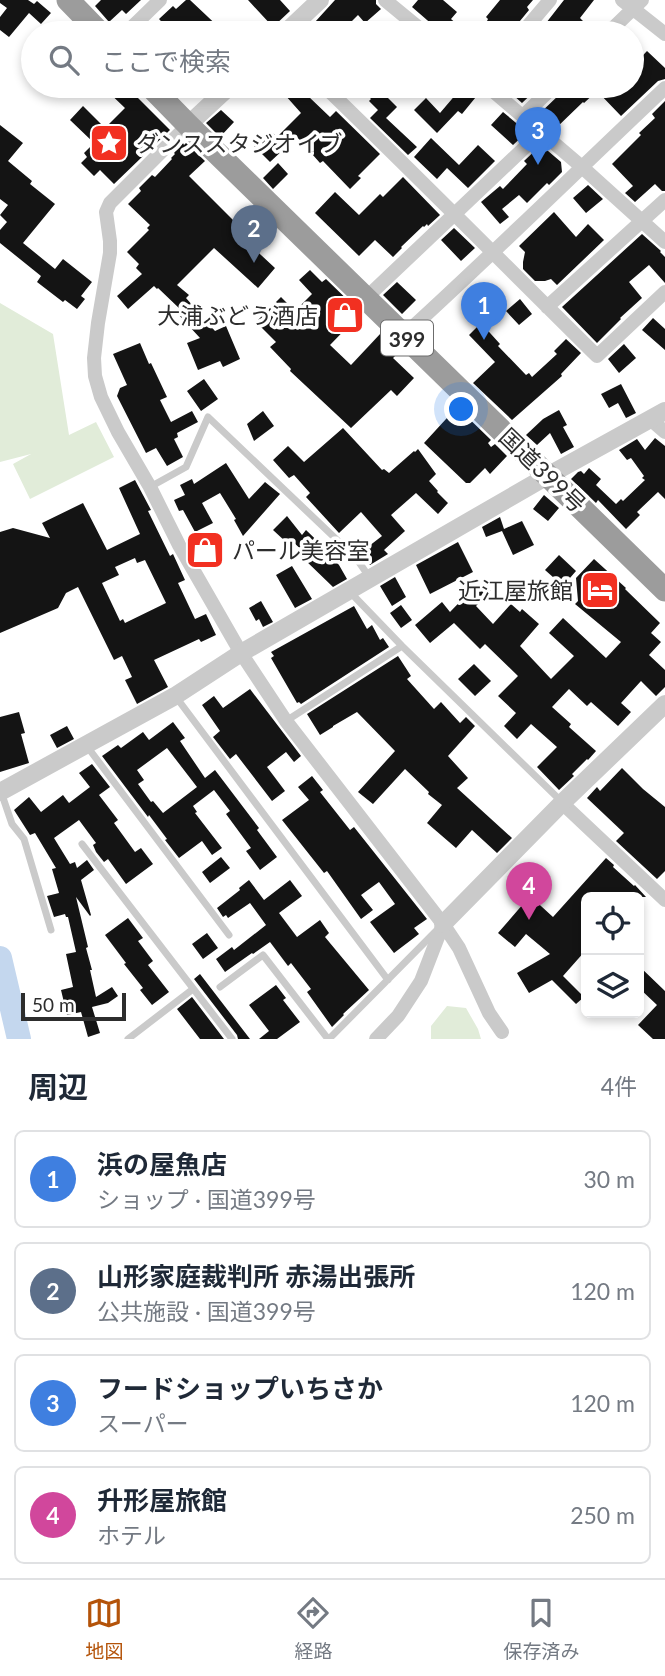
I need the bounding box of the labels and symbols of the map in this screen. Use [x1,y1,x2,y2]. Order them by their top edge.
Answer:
pin: 3 [515,107,561,165]
place icon: ダンススタジオイブ [88,122,130,164]
place label: ダンススタジオイブ [136,129,343,157]
pin: 2 [231,205,277,263]
pin: 1 [461,282,507,340]
shop icon: 大浦ぶどう酒店 [324,294,366,336]
place label: 大浦ぶどう酒店 [157,301,318,329]
road number: 399 [381,320,433,356]
your location [444,392,478,426]
street label: 国道399号 [494,422,592,518]
shop icon: パール美容室 [184,529,226,571]
place label: パール美容室 [232,536,370,564]
hotel icon: 近江屋旅館 [579,569,621,611]
place label: 近江屋旅館 [458,576,573,604]
pin: 4 [506,862,552,920]
scale bar [21,990,126,1022]

